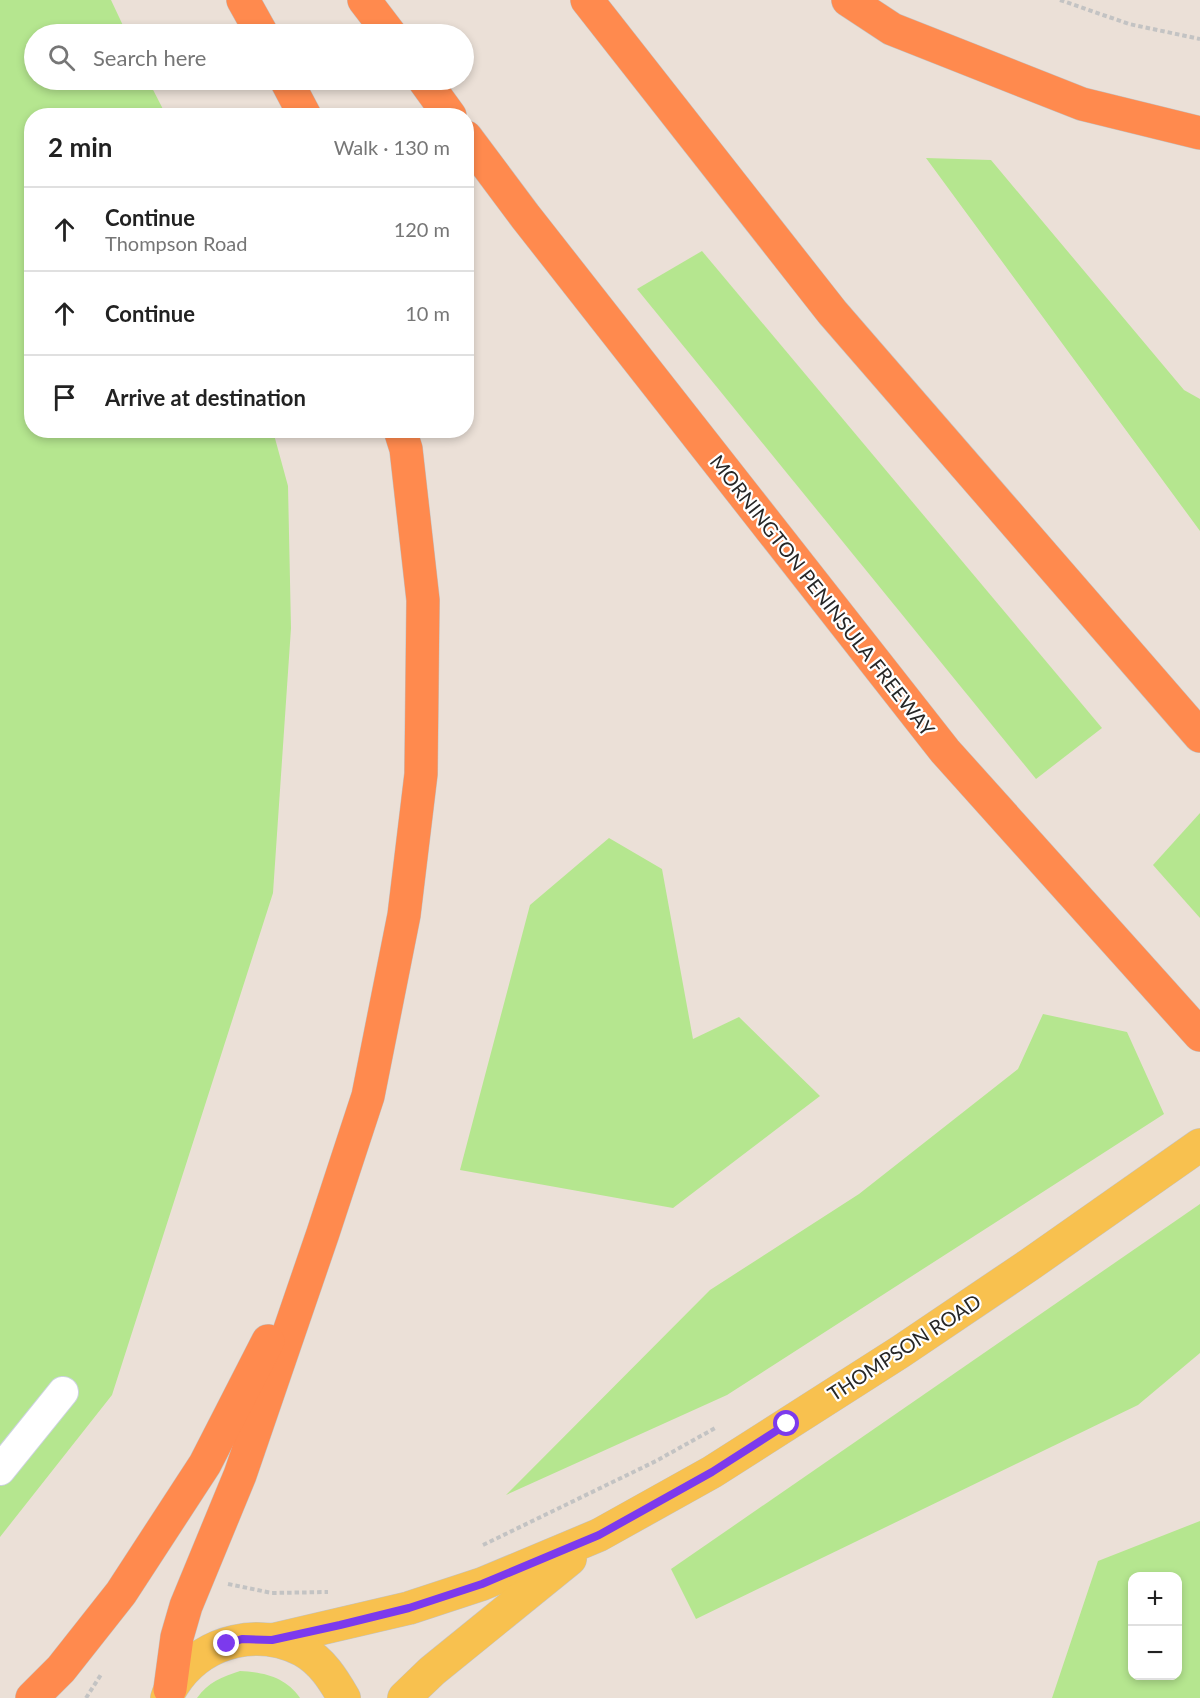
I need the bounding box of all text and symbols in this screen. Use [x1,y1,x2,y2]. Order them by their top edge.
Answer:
search box [24,24,474,90]
icon: search [45,41,78,74]
text: Search here [93,44,206,71]
text: 2 min [48,131,112,163]
text: Walk · 130 m [334,135,450,159]
text: Continue [105,204,195,231]
icon: ahead [48,213,81,246]
text: 120 m [394,217,450,241]
text: Thompson Road [105,231,247,255]
icon: ahead [48,297,81,330]
text: Continue [105,300,195,327]
text: 10 m [405,301,450,325]
icon: arrive [48,381,81,414]
text: Arrive at destination [105,384,306,411]
street label: MORNINGTON PENINSULA FREEWAY [706,450,941,741]
street label: THOMPSON ROAD [823,1289,985,1405]
route start [773,1410,799,1436]
map controls [1128,1572,1182,1680]
button: + [1128,1572,1182,1626]
button: − [1128,1626,1182,1680]
route end [213,1630,239,1656]

